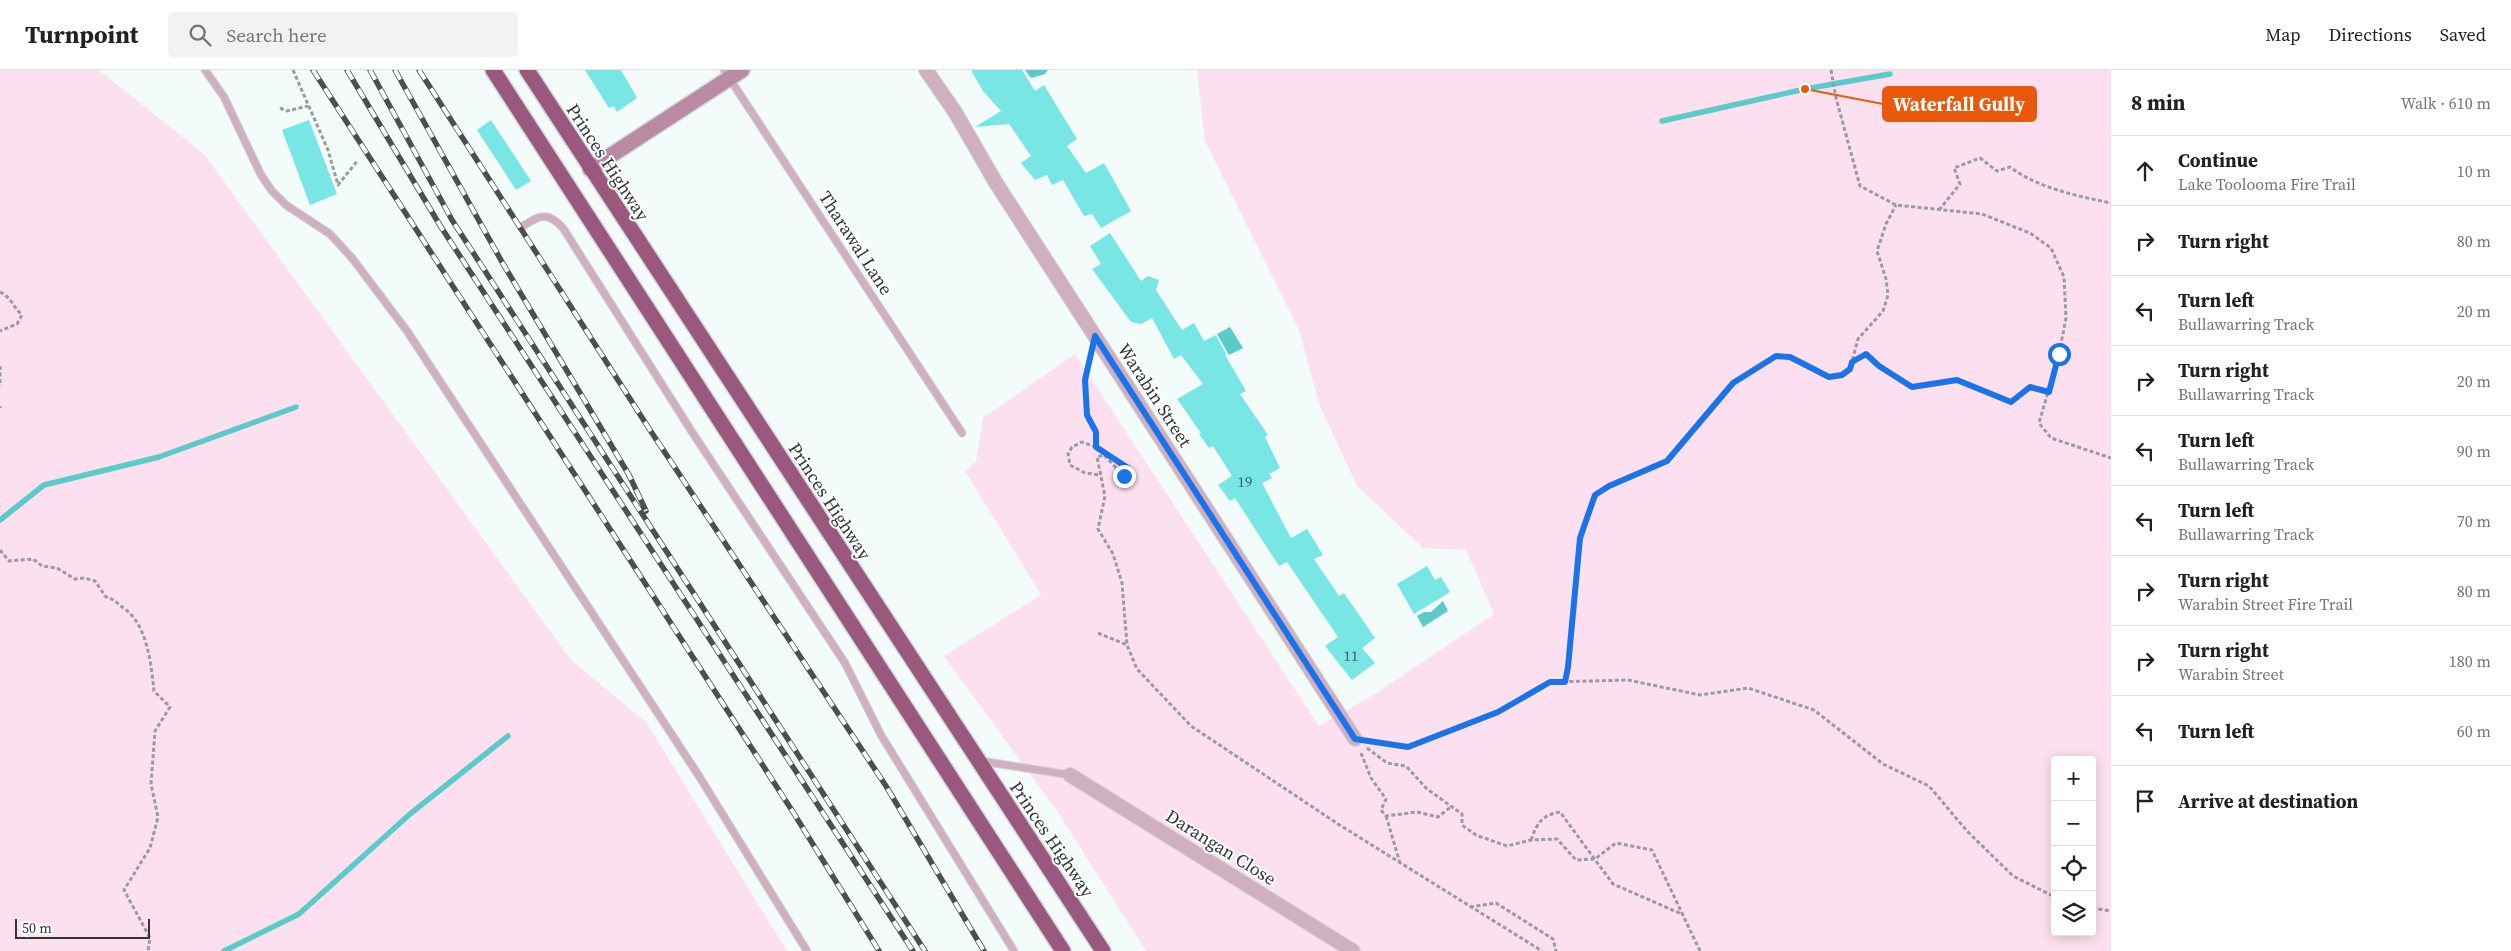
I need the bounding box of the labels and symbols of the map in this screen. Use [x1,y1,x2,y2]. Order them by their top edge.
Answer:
callout: Waterfall Gully [1883,87,2036,121]
text: Waterfall Gully [1893,91,2026,117]
street label: Princes Highway [561,99,656,226]
street label: Tharawal Lane [813,186,899,300]
street label: Warabin Street [1112,338,1198,452]
route start [2048,343,2071,366]
street label: Princes Highway [783,438,878,565]
route end [1113,465,1136,488]
house number: 19 [1237,471,1253,492]
house number: 11 [1343,645,1359,666]
street label: Princes Highway [1004,776,1101,903]
street label: Darangan Close [1161,803,1281,891]
scale bar [15,916,150,939]

